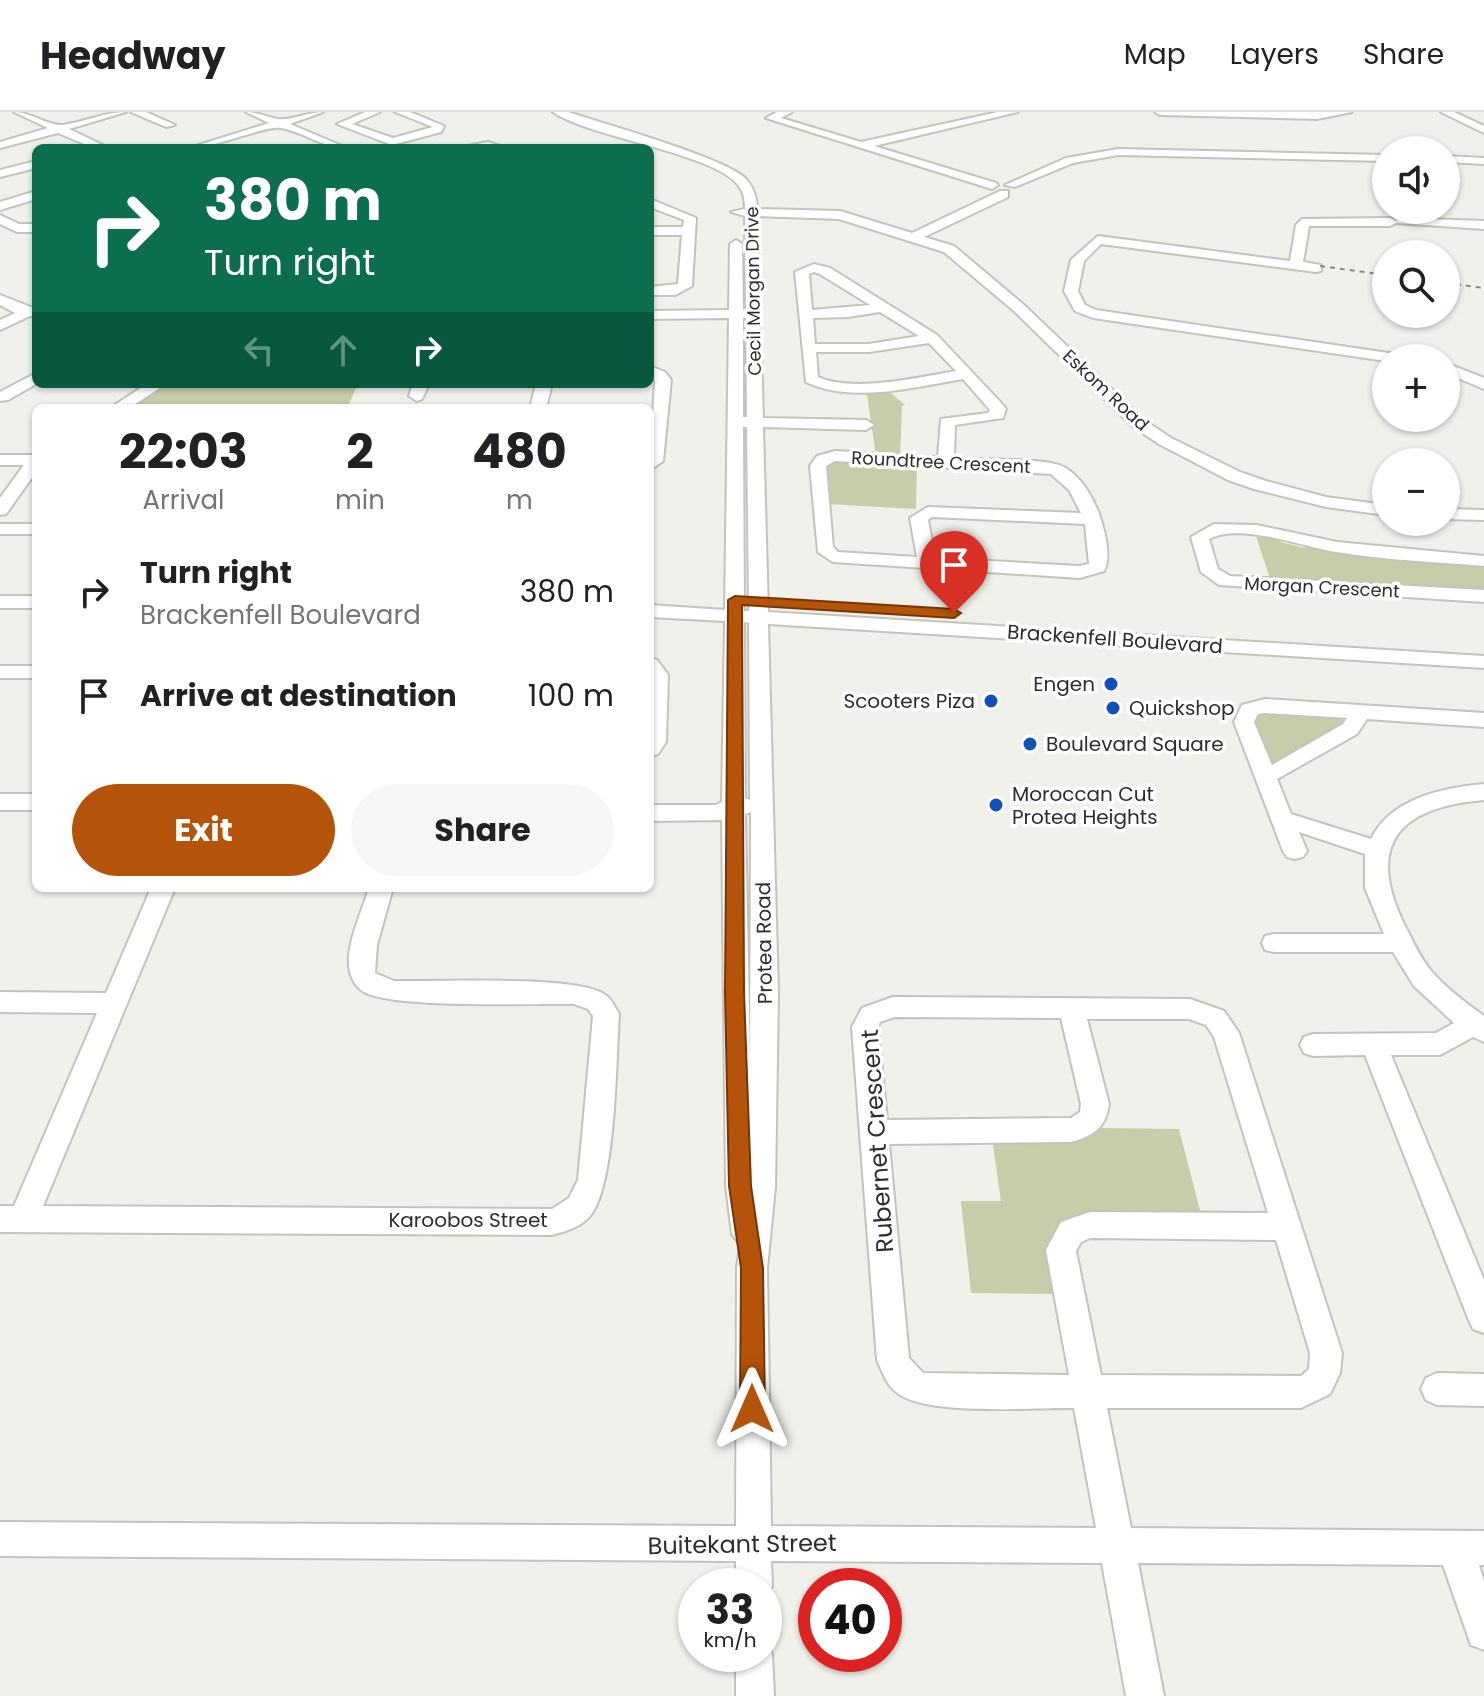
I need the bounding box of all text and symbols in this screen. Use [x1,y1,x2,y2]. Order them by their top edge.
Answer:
text: Headway [40,29,226,82]
text: Map [1124,35,1186,74]
text: Layers [1230,35,1319,74]
text: Share [1363,35,1444,74]
map controls [1372,136,1460,536]
button: sound [1372,136,1460,224]
text: 380 m [204,161,382,240]
icon: right [72,176,176,280]
street label: Cecil Morgan Drive [739,206,767,376]
text: Turn right [204,237,375,288]
button: search [1372,240,1460,328]
icon: left [237,328,281,372]
icon: ahead [321,328,365,372]
icon: right [405,328,449,372]
street label: Eskom Road [1057,343,1155,437]
button: + [1372,344,1460,432]
text: 22:03 [119,418,248,485]
text: 2 [346,418,374,485]
text: 480 [472,418,567,485]
street label: Roundtree Crescent [851,445,1031,479]
button: − [1372,448,1460,536]
text: Arrival [143,482,224,518]
text: min [335,482,385,518]
text: m [506,482,533,518]
pin [920,531,988,613]
icon: arrive [932,543,976,587]
text: Turn right [140,551,292,594]
icon: right [72,570,116,614]
text: 380 m [520,570,614,613]
street label: Morgan Crescent [1244,570,1400,604]
text: Brackenfell Boulevard [140,597,421,633]
street label: Brackenfell Boulevard [1006,618,1224,660]
place label: Engen [1033,670,1095,698]
icon: arrive [72,674,116,718]
text: Arrive at destination [140,674,457,717]
text: 100 m [528,674,614,717]
marker: Engen [1102,675,1120,693]
place label: Scooters Piza [843,687,975,715]
marker: Scooters Piza [982,692,1000,710]
place label: Quickshop [1129,694,1234,722]
marker: Quickshop [1104,699,1122,717]
place label: Boulevard Square [1046,730,1224,758]
marker: Boulevard Square [1021,735,1039,753]
place label: Moroccan Cut Protea Heights [1012,780,1158,831]
button: Exit [72,784,335,876]
button: Share [351,784,614,876]
marker: Moroccan Cut Protea Heights [987,796,1005,814]
street label: Protea Road [749,882,779,1004]
street label: Rubernet Crescent [853,1028,901,1254]
street label: Karoobos Street [388,1206,548,1234]
position arrow [710,1367,794,1451]
street label: Buitekant Street [647,1526,837,1562]
speed limit sign: 40 [798,1568,902,1672]
text: 33 [706,1582,754,1638]
text: km/h [703,1626,757,1654]

